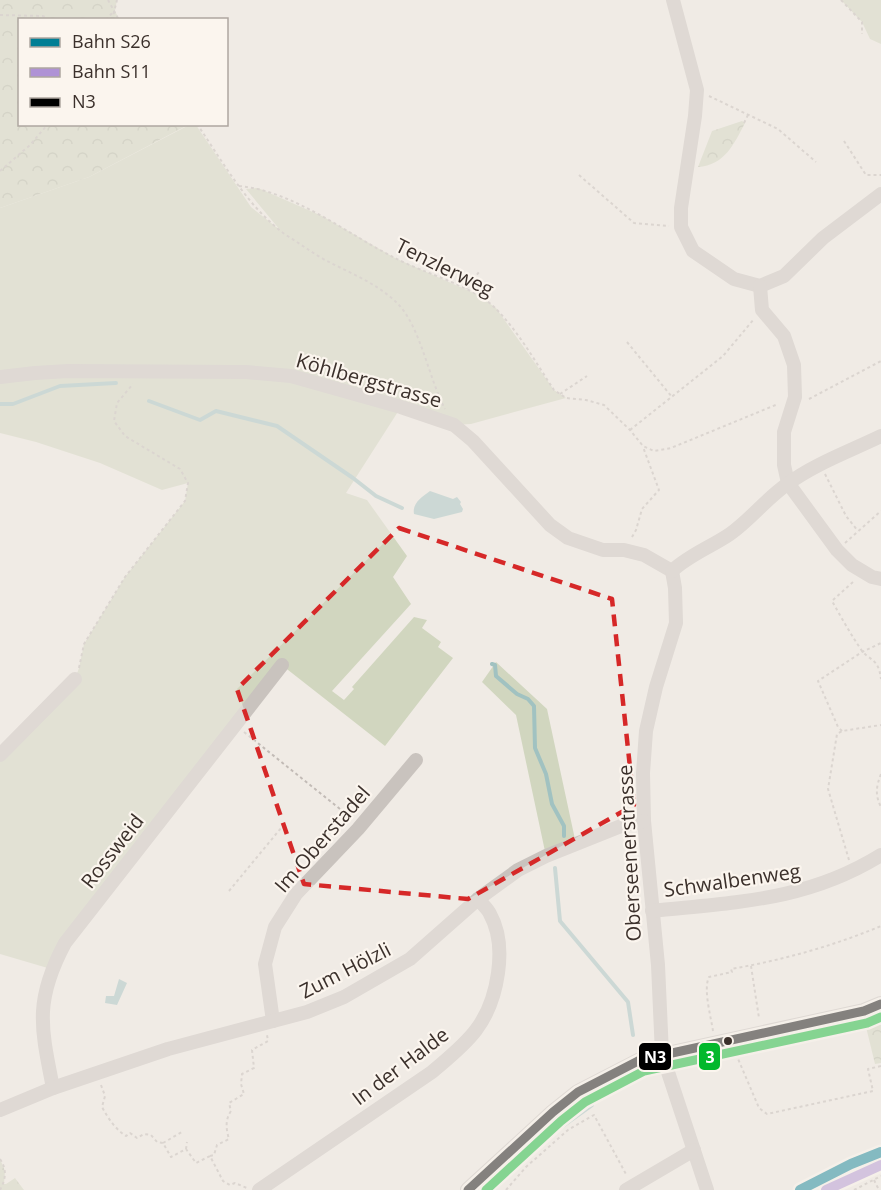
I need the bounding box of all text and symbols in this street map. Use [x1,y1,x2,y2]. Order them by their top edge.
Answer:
legend [18,18,228,126]
text: Bahn S26 [72,29,151,53]
text: Bahn S11 [72,59,151,83]
text: N3 [72,89,96,113]
street label: Tenzlerweg [391,232,499,302]
street label: Köhlbergstrasse [293,346,445,414]
street label: Oberseenerstrasse [611,764,647,942]
street label: Im Oberstadel [268,780,376,898]
street label: Rossweid [74,808,150,894]
street label: Schwalbenweg [662,857,802,903]
street label: Zum Hölzli [295,936,395,1004]
street label: In der Halde [346,1021,454,1111]
unlabelled marker [722,1035,734,1047]
line badge: N3 [638,1042,672,1071]
line badge: 3 [698,1042,721,1071]
text: N3 [644,1046,666,1068]
text: 3 [705,1046,715,1068]

